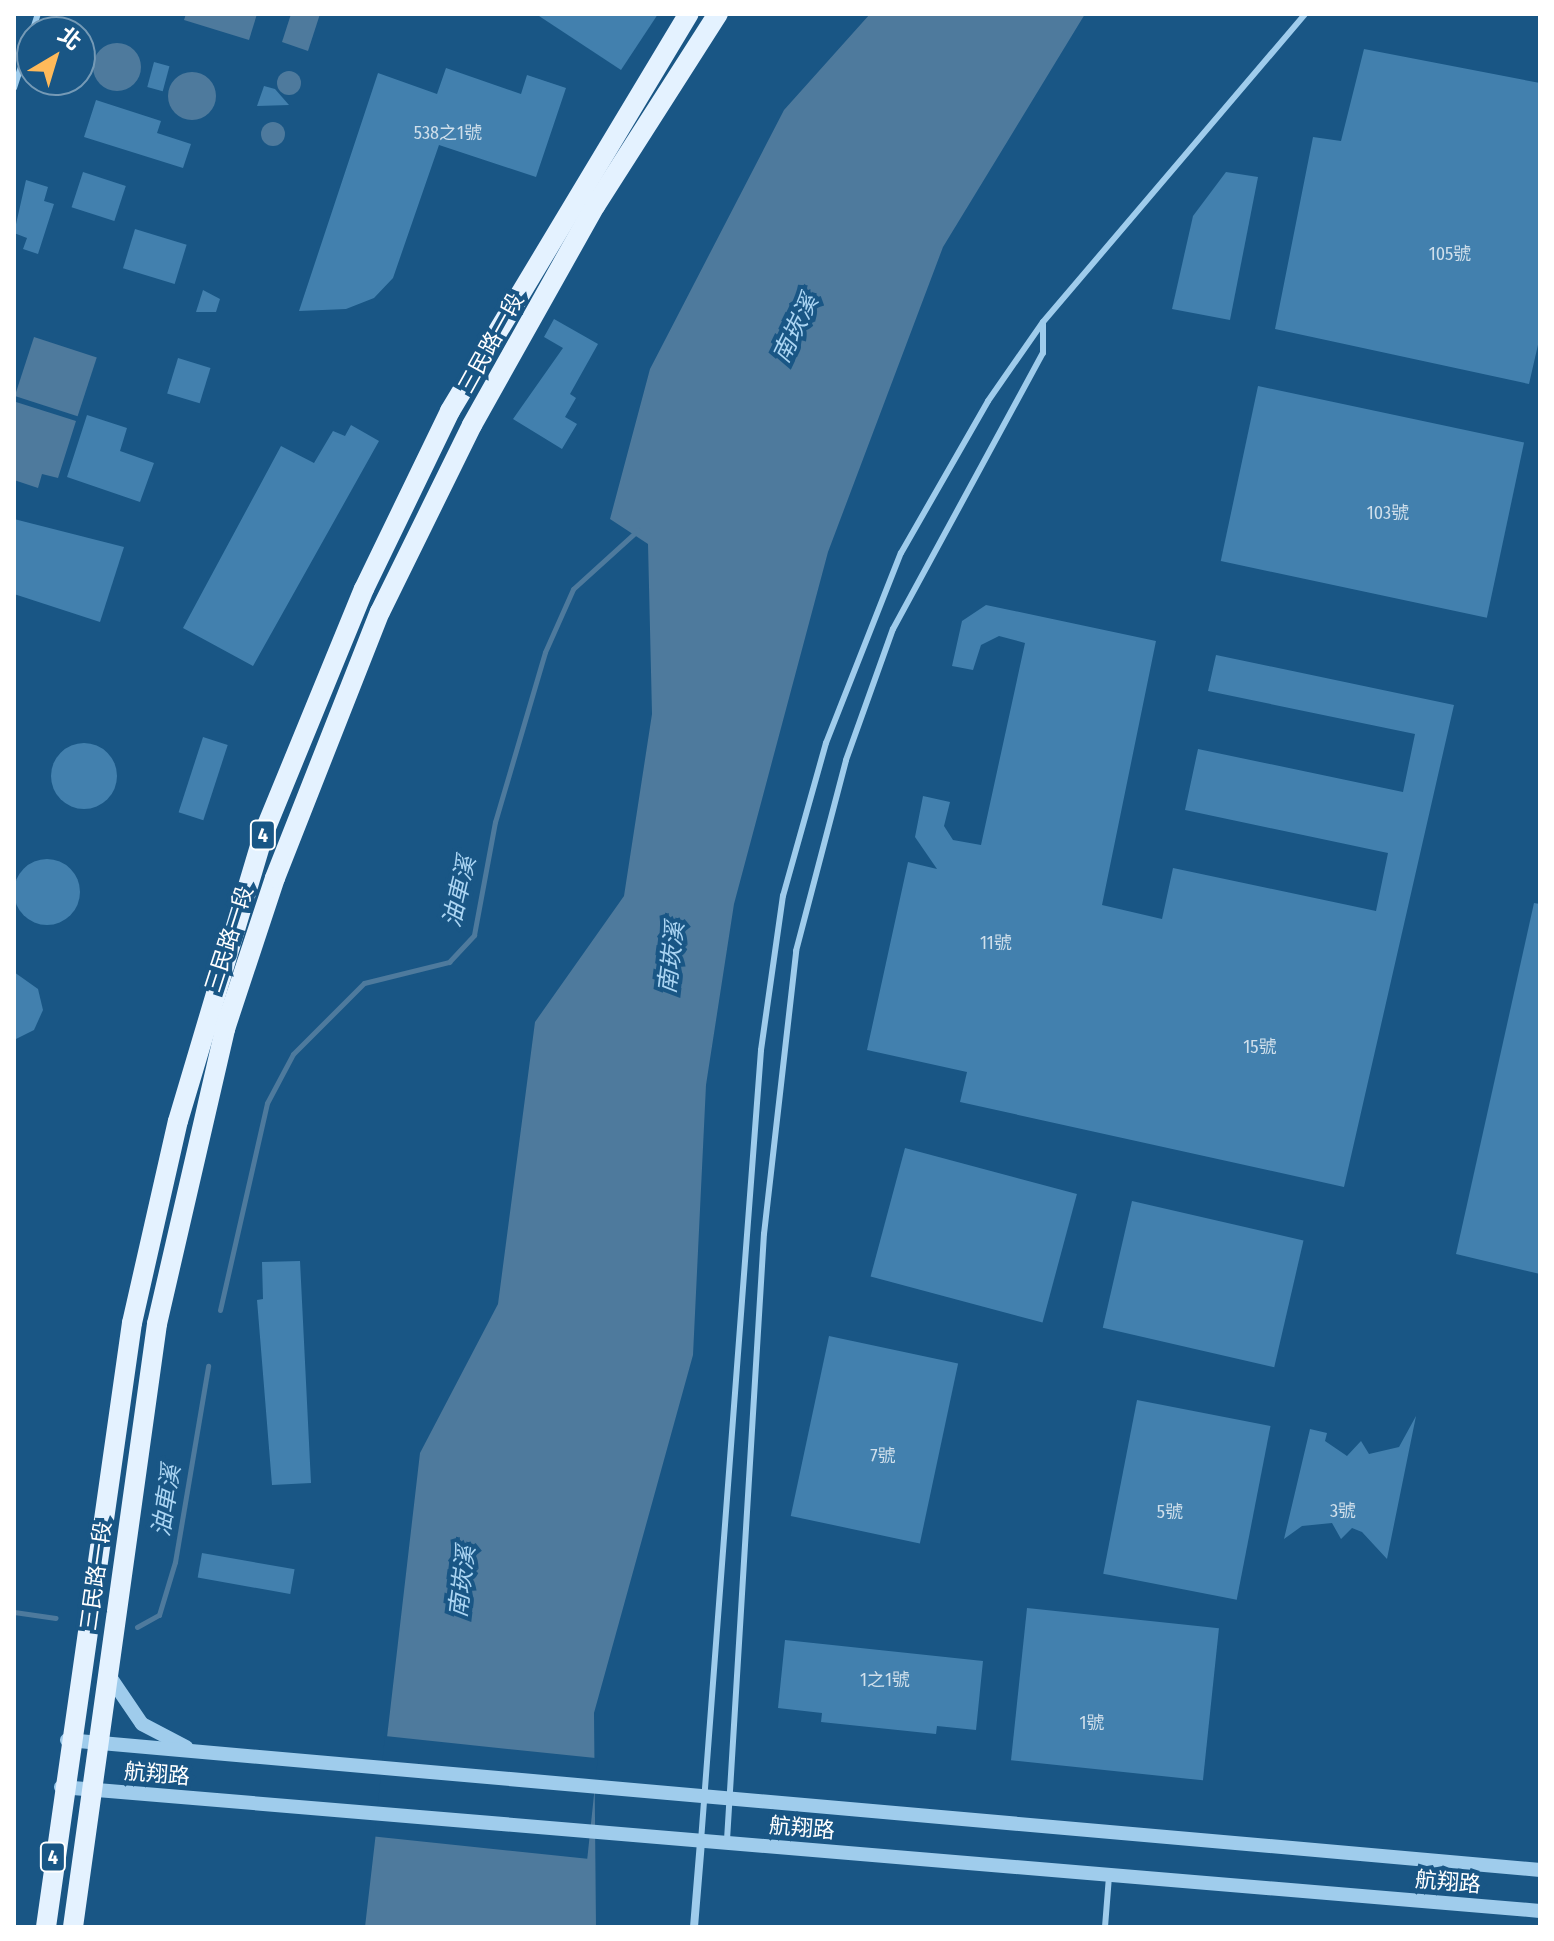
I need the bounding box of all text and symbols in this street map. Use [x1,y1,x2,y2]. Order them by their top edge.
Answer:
north arrow [16,16,96,96]
text: 北 [53,21,87,56]
house number: 538之1號 [414,122,482,144]
house number: 105號 [1429,243,1471,265]
street label: 三民路一段 [453,288,529,398]
water label: 南崁溪 [767,290,825,368]
house number: 103號 [1367,502,1409,524]
road number: 4 [249,819,277,851]
water label: 油車溪 [438,854,482,930]
street label: 三民路一段 [199,883,259,995]
water label: 南崁溪 [653,921,691,995]
house number: 11號 [980,932,1012,954]
house number: 15號 [1243,1036,1277,1058]
house number: 7號 [870,1445,896,1467]
water label: 油車溪 [147,1463,187,1539]
house number: 3號 [1330,1500,1356,1522]
house number: 5號 [1157,1501,1183,1523]
street label: 三民路一段 [75,1520,117,1632]
water label: 南崁溪 [444,1545,482,1619]
house number: 1之1號 [860,1669,910,1691]
house number: 1號 [1079,1712,1105,1734]
street label: 航翔路 [123,1758,191,1790]
street label: 航翔路 [768,1812,836,1844]
road number: 4 [39,1841,67,1873]
street label: 航翔路 [1414,1866,1482,1898]

